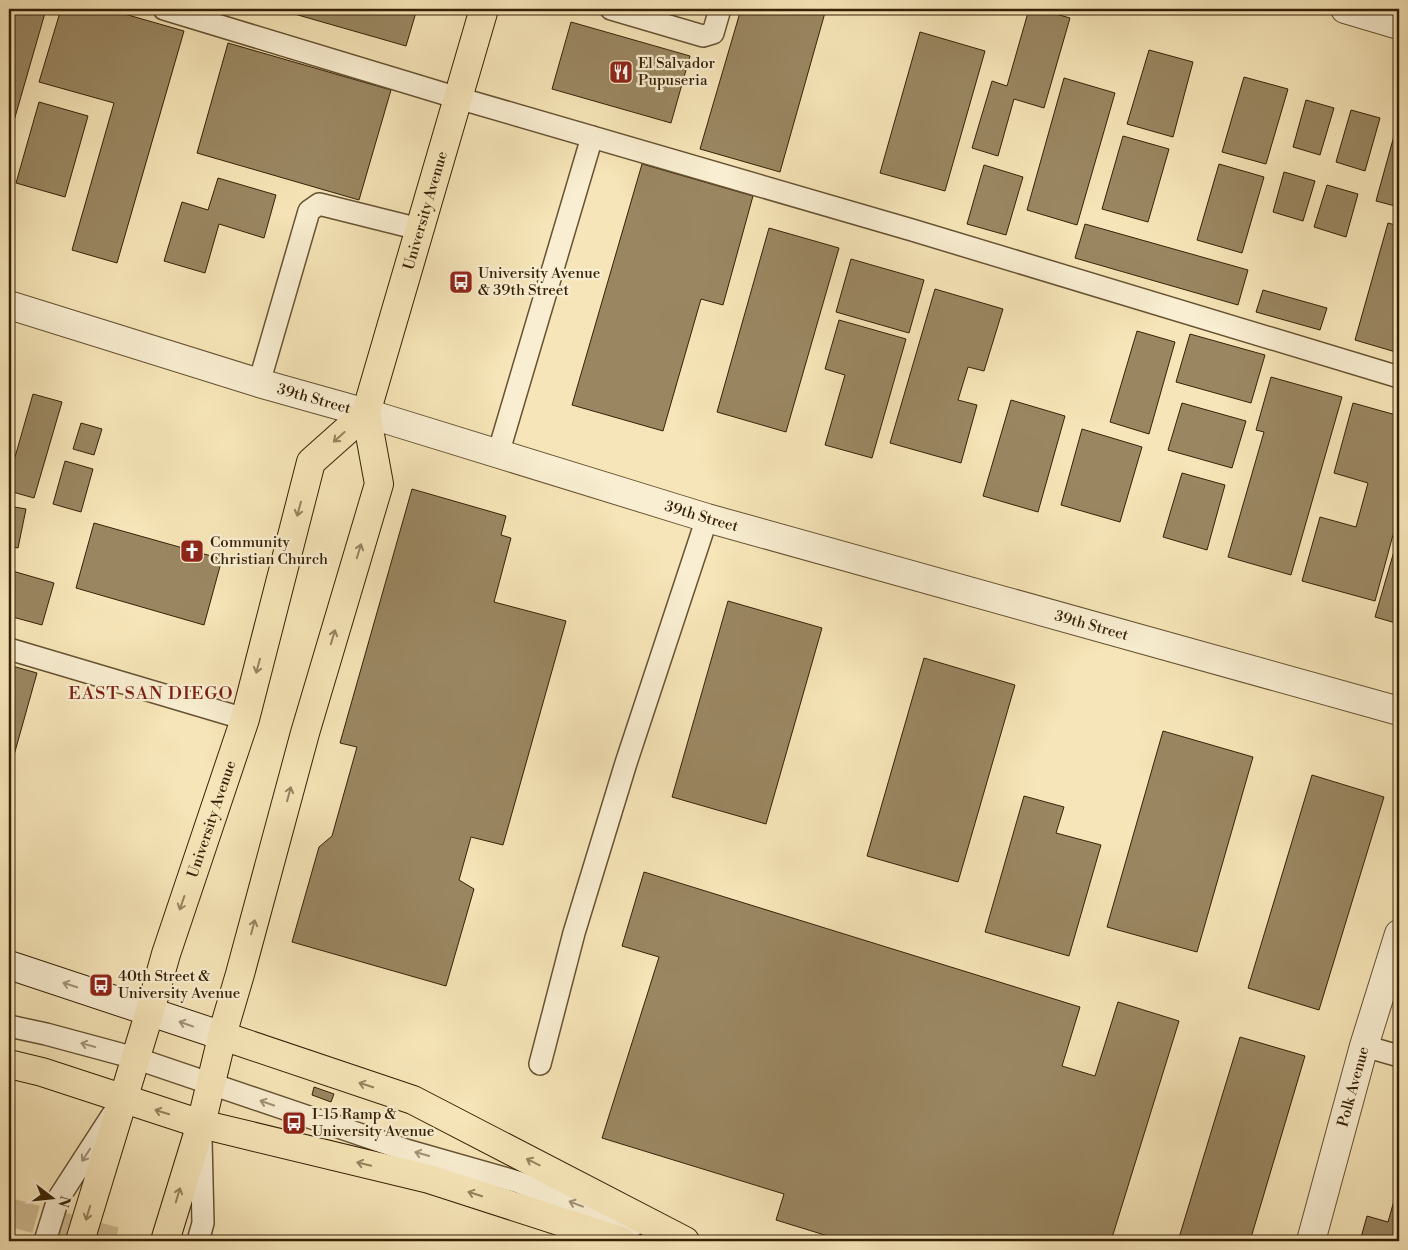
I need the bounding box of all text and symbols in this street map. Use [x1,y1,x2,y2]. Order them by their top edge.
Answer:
place label: El Salvador Pupuseria [638,54,716,90]
restaurant icon: El Salvador Pupuseria [608,59,634,85]
street label: University Avenue [399,149,452,272]
place label: University Avenue & 39th Street [478,264,600,300]
bus stop icon: University Avenue & 39th Street [448,269,474,295]
street label: 39th Street [275,380,354,418]
one-way arrow [332,432,345,443]
street label: 39th Street [662,497,741,536]
one-way arrow [294,500,303,516]
place label: Community Christian Church [210,533,328,569]
church icon: Community Christian Church [179,538,205,564]
one-way arrow [354,544,364,560]
street label: 39th Street [1052,606,1131,645]
one-way arrow [329,630,339,646]
one-way arrow [253,658,263,674]
district label: EAST SAN DIEGO [68,682,234,705]
street label: University Avenue [183,758,240,880]
one-way arrow [284,786,294,802]
one-way arrow [177,895,187,911]
one-way arrow [249,920,258,936]
place label: 40th Street & University Avenue [118,967,240,1003]
bus stop icon: 40th Street & University Avenue [88,972,114,998]
one-way arrow [63,980,79,990]
one-way arrow [179,1018,195,1028]
one-way arrow [81,1040,97,1049]
street label: Polk Avenue [1333,1044,1373,1129]
one-way arrow [359,1079,375,1089]
one-way arrow [260,1098,276,1107]
place label: I-15 Ramp & University Avenue [312,1105,434,1141]
one-way arrow [154,1106,170,1116]
bus stop icon: I-15 Ramp & University Avenue [281,1110,307,1136]
one-way arrow [81,1147,91,1161]
one-way arrow [414,1149,430,1159]
one-way arrow [526,1157,541,1167]
one-way arrow [357,1159,373,1168]
north arrow [28,1172,78,1222]
one-way arrow [174,1187,184,1203]
one-way arrow [467,1189,483,1198]
text: N [53,1194,74,1209]
one-way arrow [569,1199,584,1208]
one-way arrow [83,1205,93,1221]

